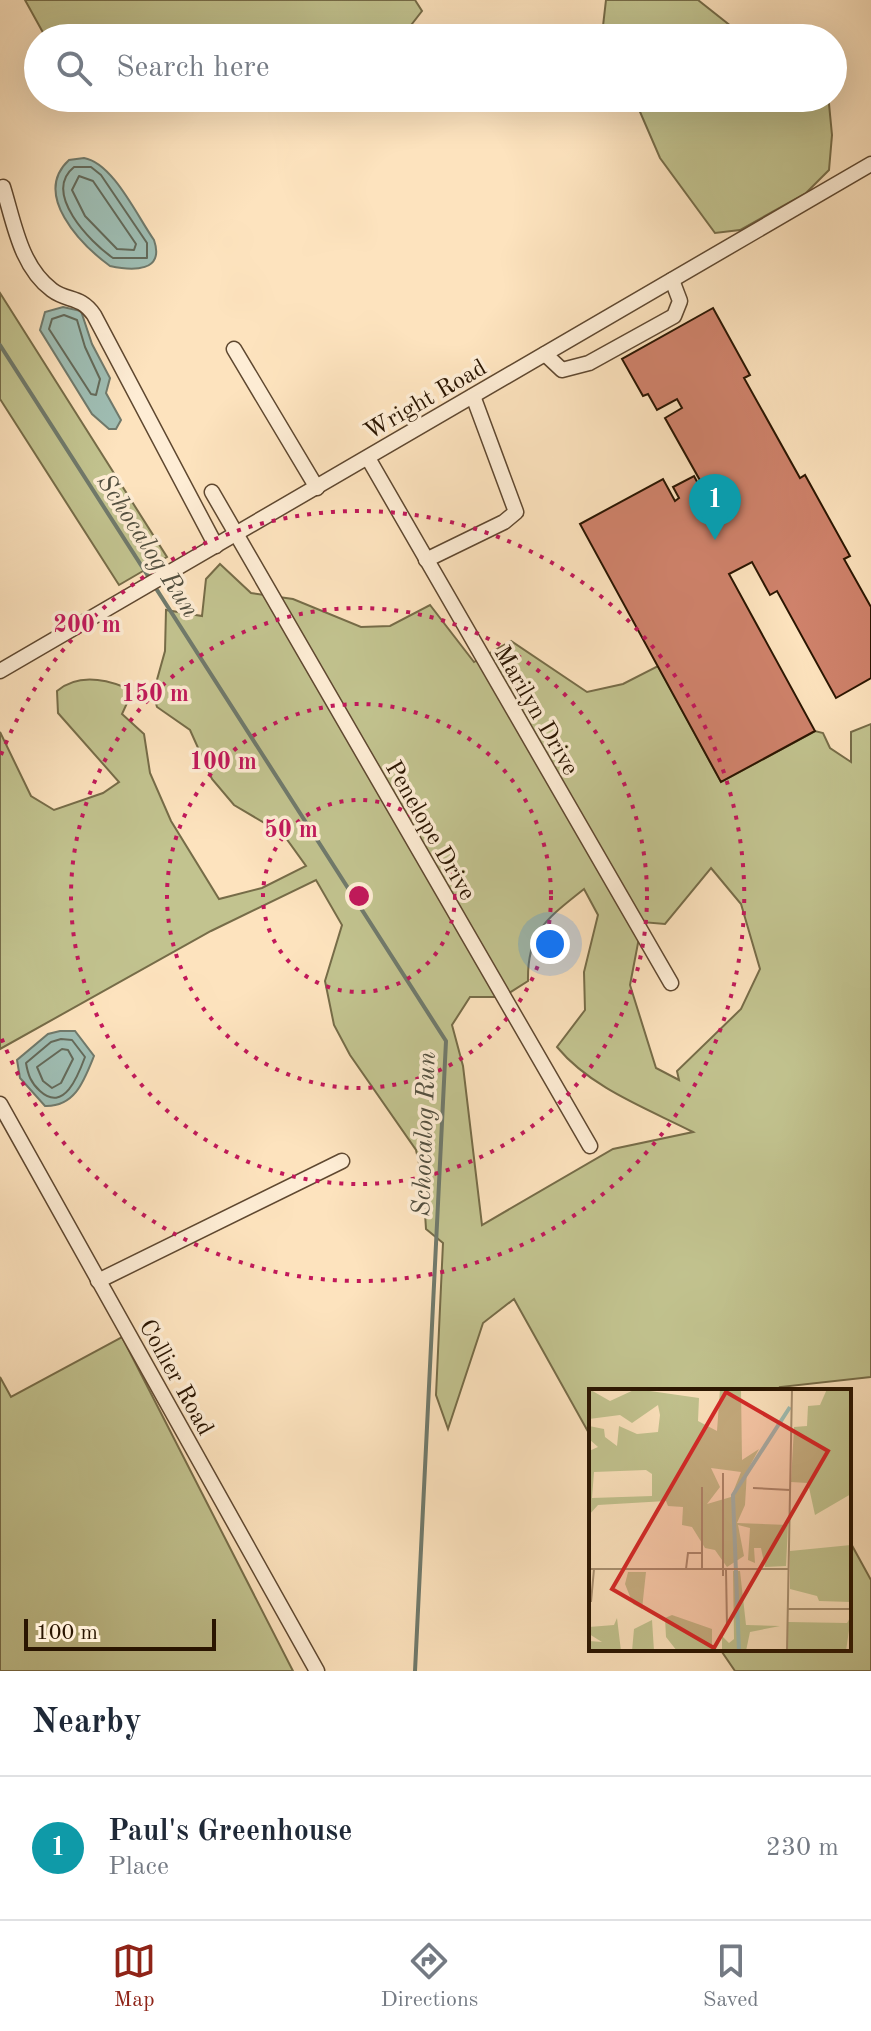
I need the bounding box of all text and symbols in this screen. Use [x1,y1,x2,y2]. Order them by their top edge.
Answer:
search box [24,24,847,112]
icon: search [52,46,96,90]
text: Search here [116,53,270,83]
street label: Wright Road [361,356,491,445]
water label: Schocalog Run [91,470,203,623]
pin: 1 [689,474,741,540]
text: 200 m [53,614,121,638]
street label: Marilyn Drive [489,642,582,780]
text: 150 m [121,682,189,707]
text: 100 m [189,751,257,775]
street label: Penelope Drive [380,757,479,905]
text: 50 m [264,818,318,843]
centre of rings [345,882,373,910]
your location [530,924,570,964]
water label: Schocalog Run [409,1051,441,1217]
street label: Collier Road [134,1316,217,1440]
inset map [589,1389,851,1651]
scale bar [24,1615,216,1651]
text: 100 m [36,1622,98,1644]
text: Nearby [32,1706,142,1740]
text: Paul's Greenhouse [108,1817,352,1847]
text: 1 [50,1835,66,1861]
text: 230 m [766,1835,839,1861]
text: Place [108,1854,169,1880]
tab: Map [112,1939,156,2014]
tab: Directions [381,1939,478,2014]
tab: Saved [703,1939,759,2014]

